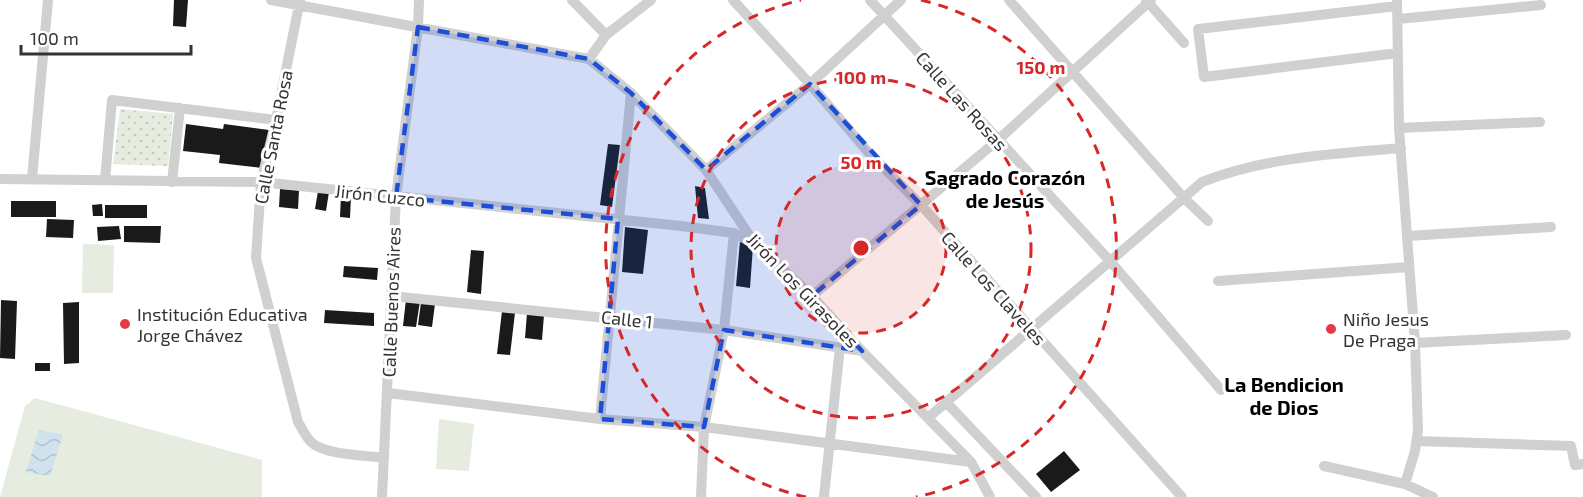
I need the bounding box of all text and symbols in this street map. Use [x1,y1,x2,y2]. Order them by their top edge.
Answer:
scale bar [21,18,190,56]
text: 100 m [30,27,79,49]
street label: Calle Las Rosas [912,47,1012,155]
text: 150 m [1017,56,1065,78]
text: 100 m [836,66,886,88]
street label: Calle Santa Rosa [249,68,297,206]
text: 50 m [840,151,882,173]
district label: Sagrado Corazón de Jesús [925,165,1085,212]
street label: Jirón Cuzco [334,179,426,211]
street label: Calle Buenos Aires [377,226,405,378]
street label: Calle Los Claveles [937,226,1051,350]
street label: Jirón Los Girasoles [743,228,863,352]
centre of rings [851,238,871,258]
place label: Institución Educativa Jorge Chávez [137,303,308,346]
street label: Calle 1 [600,305,654,333]
place label: Niño Jesus De Praga [1343,308,1429,351]
marker: Institución Educativa Jorge Chávez [118,317,132,331]
marker: Niño Jesus De Praga [1324,322,1338,336]
district label: La Bendicion de Dios [1224,372,1344,419]

